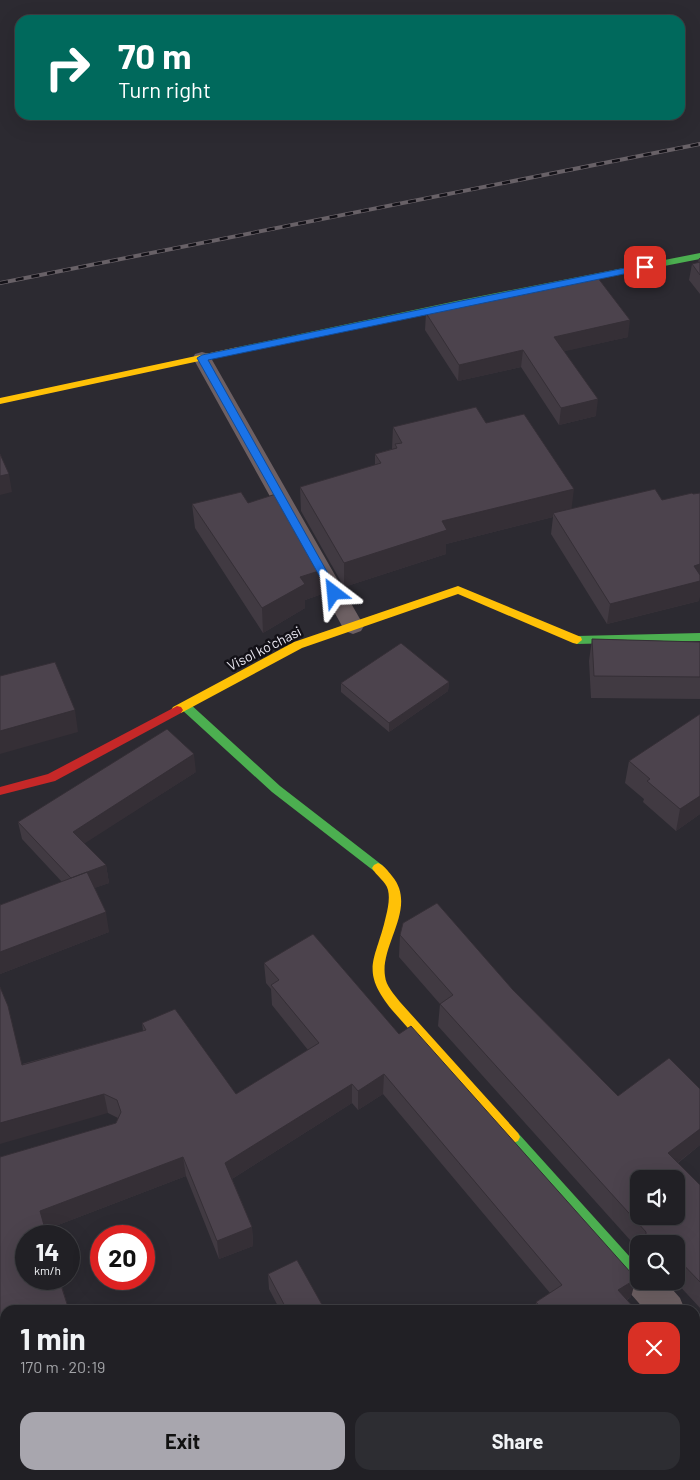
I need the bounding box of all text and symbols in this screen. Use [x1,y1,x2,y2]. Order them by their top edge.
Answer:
text: 70 m [118,34,192,76]
icon: right [35,35,100,100]
text: Turn right [118,76,211,102]
pin [624,246,666,288]
icon: arrive [631,253,659,281]
position arrow [307,566,359,618]
street label: Visol koʻchasi [224,622,304,674]
map controls [630,1170,685,1290]
button: sound [630,1170,685,1225]
speed limit sign: 20 [90,1225,155,1290]
button: search [630,1235,685,1290]
text: 14 [36,1236,59,1266]
text: km/h [34,1263,61,1277]
text: 1 min [20,1320,86,1356]
button: close [628,1322,680,1374]
text: 170 m · 20:19 [20,1357,105,1376]
button: Exit [20,1412,345,1470]
button: Share [355,1412,680,1470]

